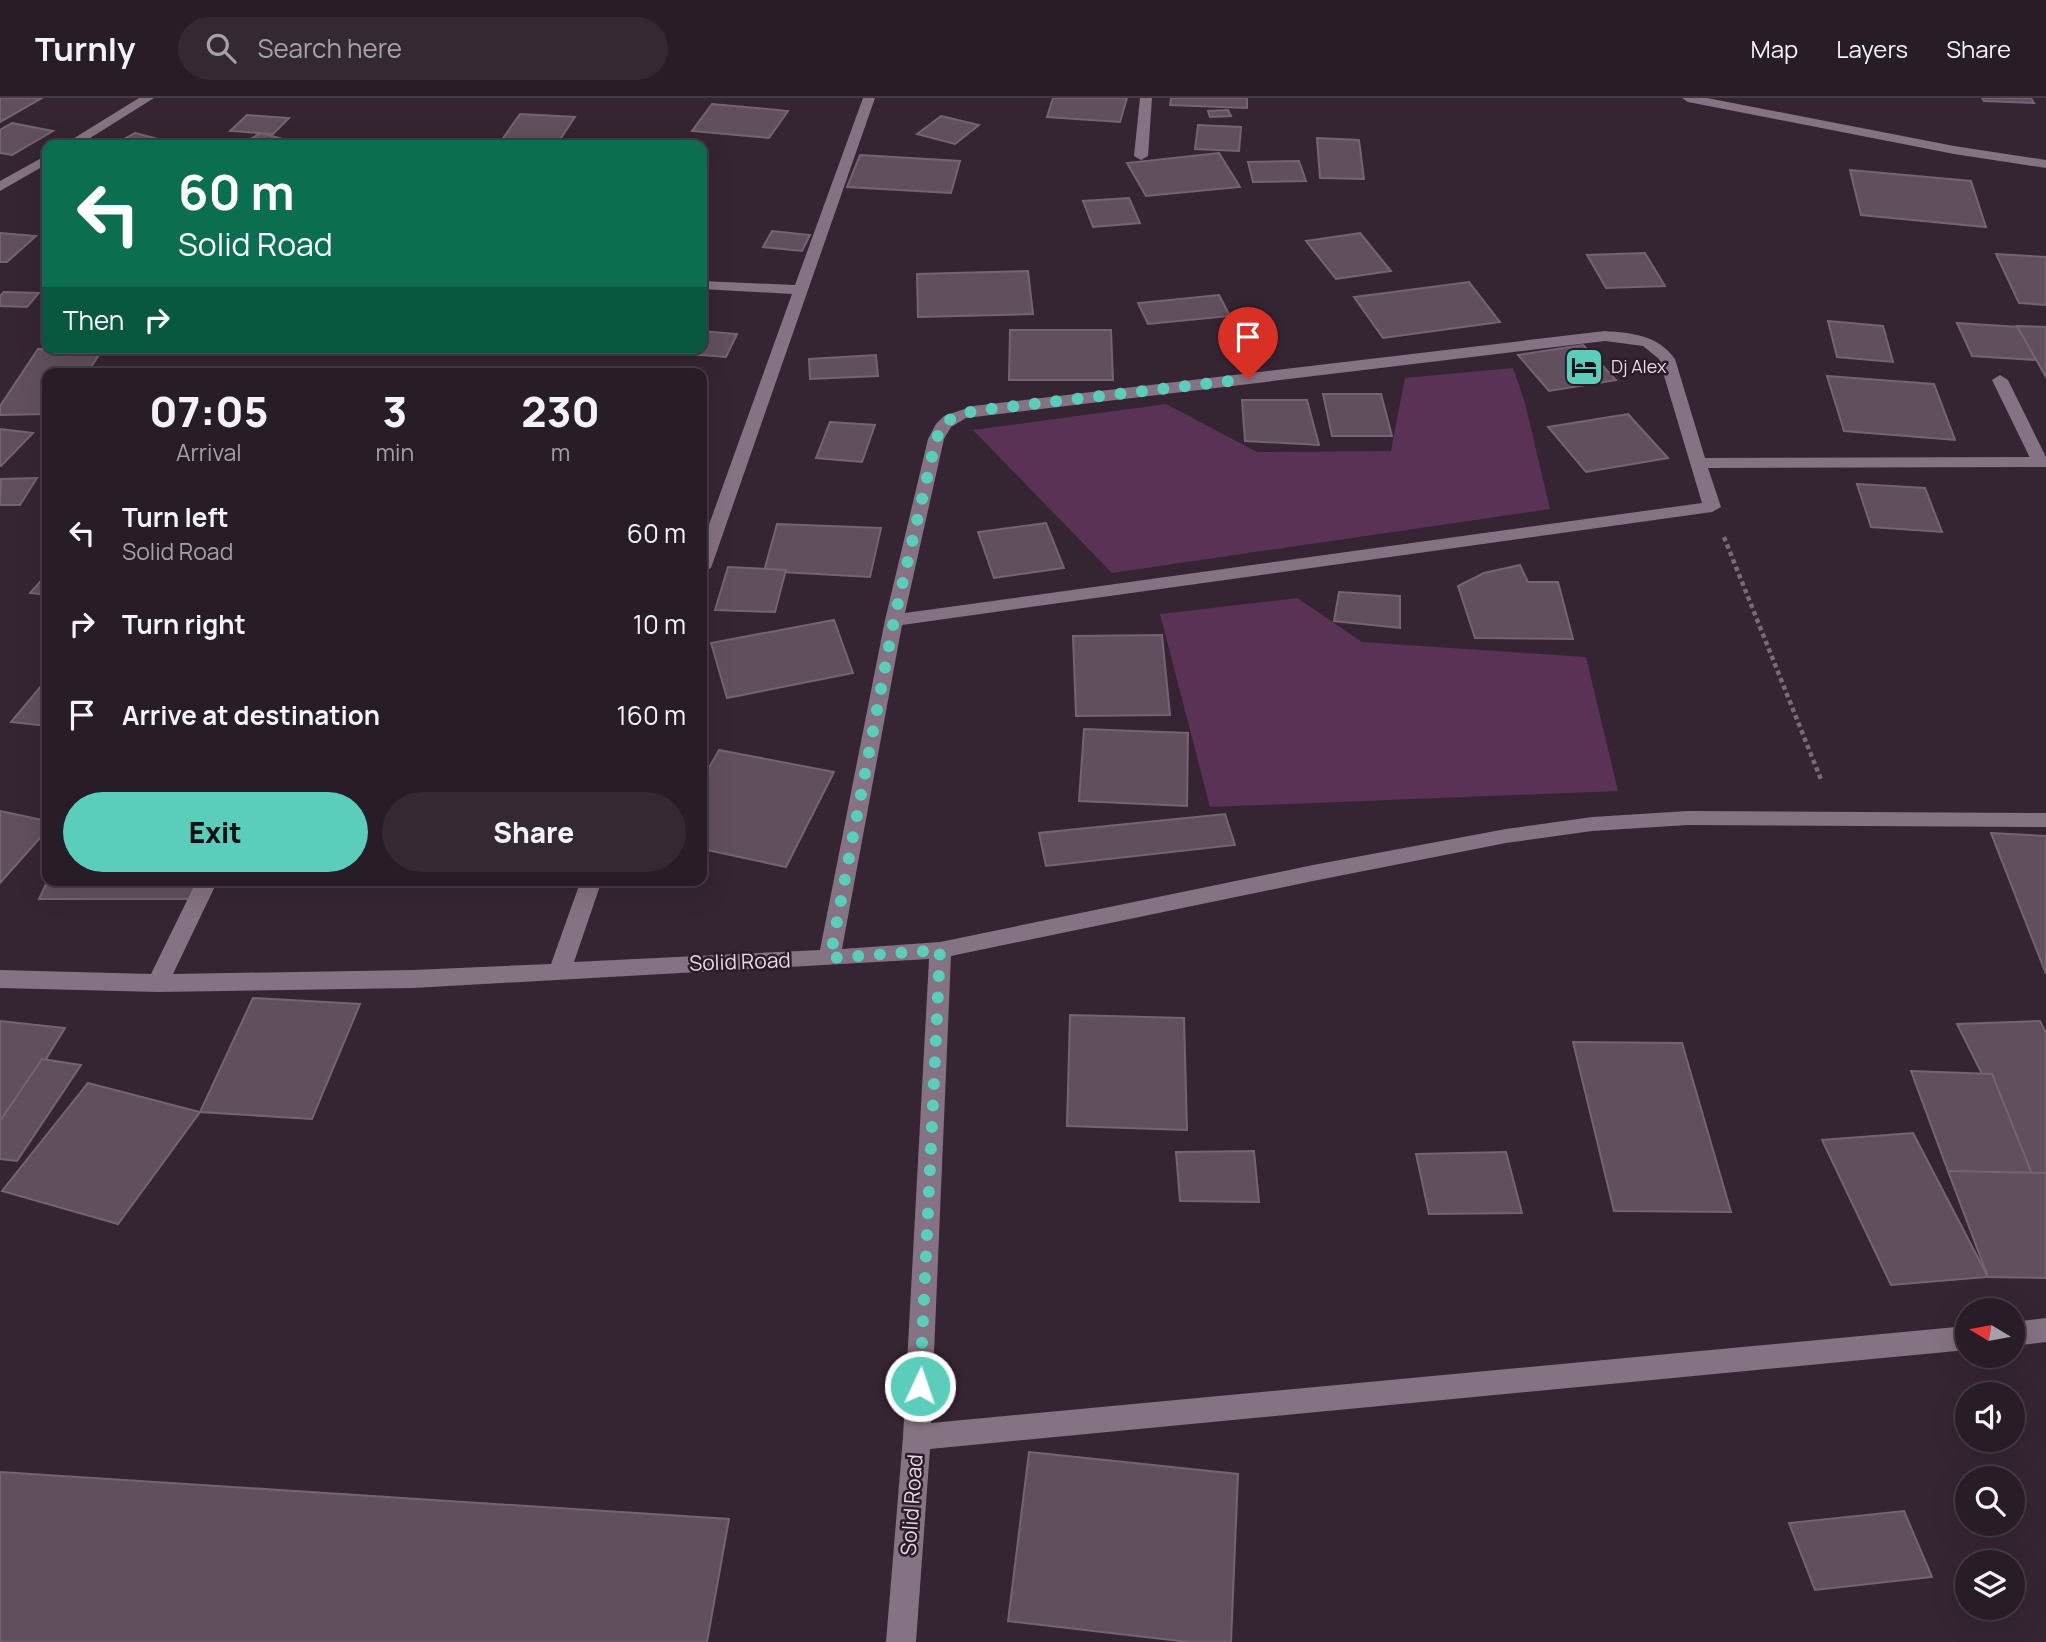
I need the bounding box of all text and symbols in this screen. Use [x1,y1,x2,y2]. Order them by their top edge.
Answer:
search box [178,17,668,80]
text: Turnly [35,26,136,71]
icon: search [202,29,240,67]
text: Search here [258,30,402,66]
text: Map [1751,32,1798,65]
text: Layers [1836,32,1908,65]
text: Share [1946,32,2011,65]
text: 60 m [178,158,295,225]
icon: left [63,168,154,259]
text: Solid Road [178,222,333,266]
icon: right [138,301,176,339]
text: Then [63,302,124,338]
pin [1218,307,1278,379]
icon: arrive [1229,318,1267,356]
hotel icon: Dj Alex [1563,346,1605,388]
place label: Dj Alex [1611,354,1667,378]
text: 07:05 [149,382,268,440]
text: 3 [382,382,407,440]
text: 230 [521,382,600,440]
text: Arrival [176,436,242,468]
text: min [376,436,414,468]
text: m [551,436,570,468]
text: Turn left [122,499,229,535]
icon: left [63,514,101,552]
text: 60 m [627,515,686,551]
text: Solid Road [122,535,233,567]
icon: right [63,605,101,643]
text: Turn right [122,606,246,642]
text: 10 m [633,606,686,642]
icon: arrive [63,696,101,734]
text: Arrive at destination [122,697,380,733]
text: 160 m [617,697,686,733]
button: Exit [63,792,368,872]
button: Share [382,792,686,872]
street label: Solid Road [689,945,791,977]
north arrow [1955,1298,2025,1368]
map controls [1955,1298,2025,1620]
position arrow [883,1349,957,1423]
button: sound [1955,1382,2025,1452]
street label: Solid Road [893,1453,929,1557]
button: search [1955,1466,2025,1536]
button: layers [1955,1550,2025,1620]

